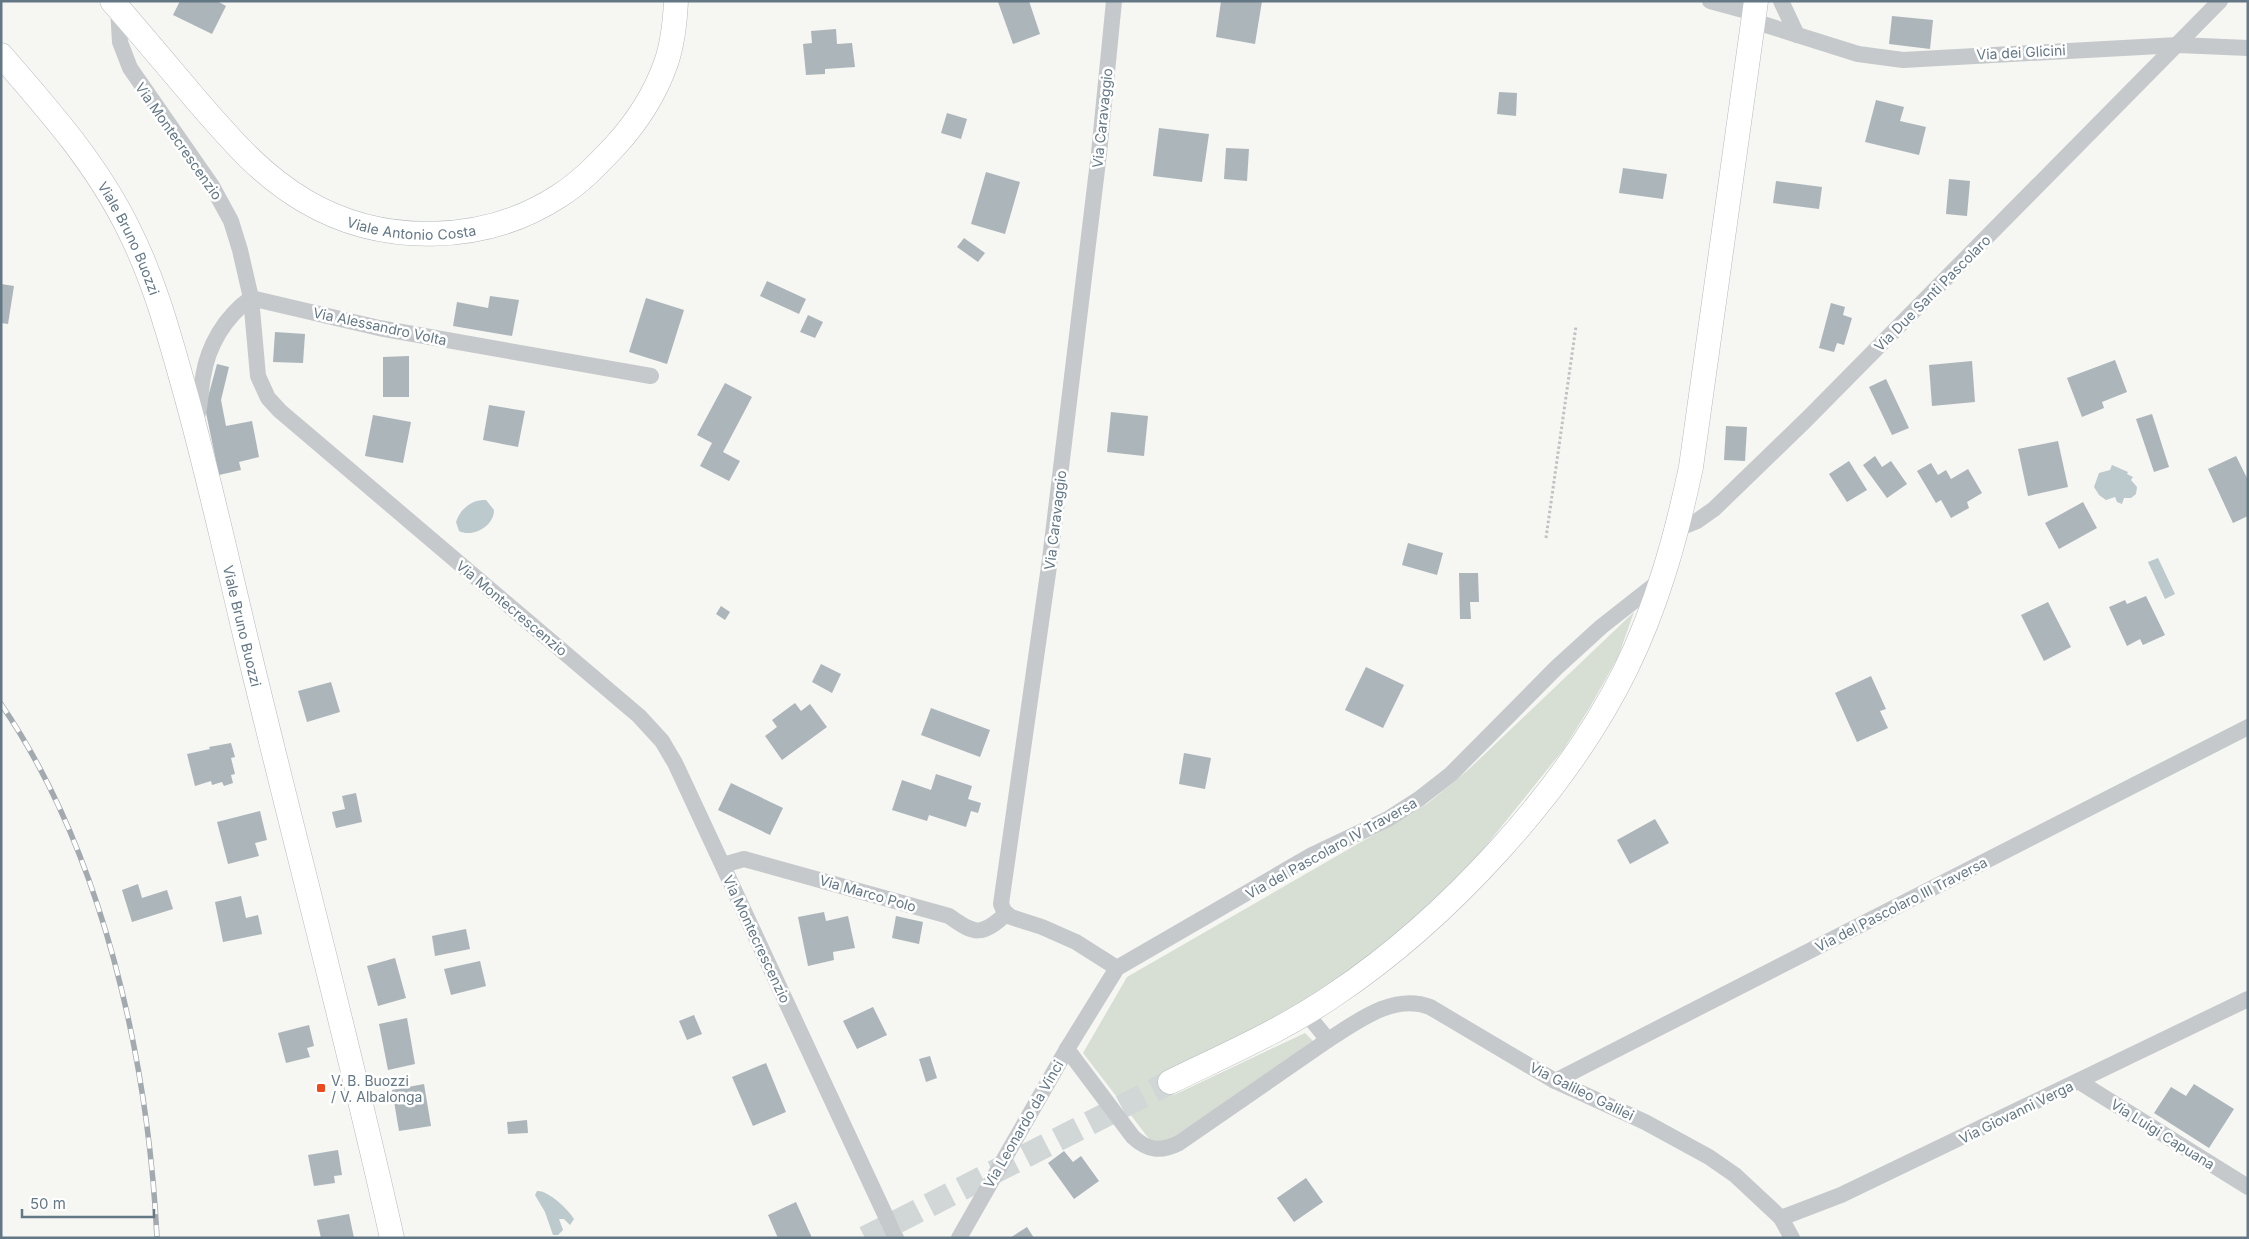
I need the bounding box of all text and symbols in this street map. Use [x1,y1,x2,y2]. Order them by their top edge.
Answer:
street label: Via dei Glicini [1976,41,2066,63]
street label: Via Caravaggio [1088,67,1116,169]
street label: Via Montecrescenzio [132,79,226,203]
street label: Viale Bruno Buozzi [95,178,164,297]
street label: Viale Antonio Costa [345,213,477,242]
street label: Via Due Santi Pascolaro [1870,231,1994,355]
street label: Via Alessandro Volta [312,304,448,348]
street label: Via Caravaggio [1040,469,1070,571]
street label: Via Montecrescenzio [453,557,571,659]
street label: Viale Bruno Buozzi [220,563,266,688]
street label: Via del Pascolaro IV Traversa [1243,794,1419,902]
street label: Via del Pascolaro III Traversa [1812,853,1990,955]
street label: Via Marco Polo [818,871,918,915]
street label: Via Montecrescenzio [720,872,794,1006]
street label: Via Leonardo da Vinci [980,1057,1066,1191]
street label: Via Galileo Galilei [1527,1058,1637,1124]
place label: V. B. Buozzi / V. Albalonga [331,1072,422,1105]
street label: Via Giovanni Verga [1956,1077,2076,1147]
marker: V. B. Buozzi / V. Albalonga [315,1082,327,1094]
street label: Via Luigi Capuana [2108,1095,2218,1173]
scale bar [22,1186,155,1218]
text: 50 m [30,1194,66,1213]

